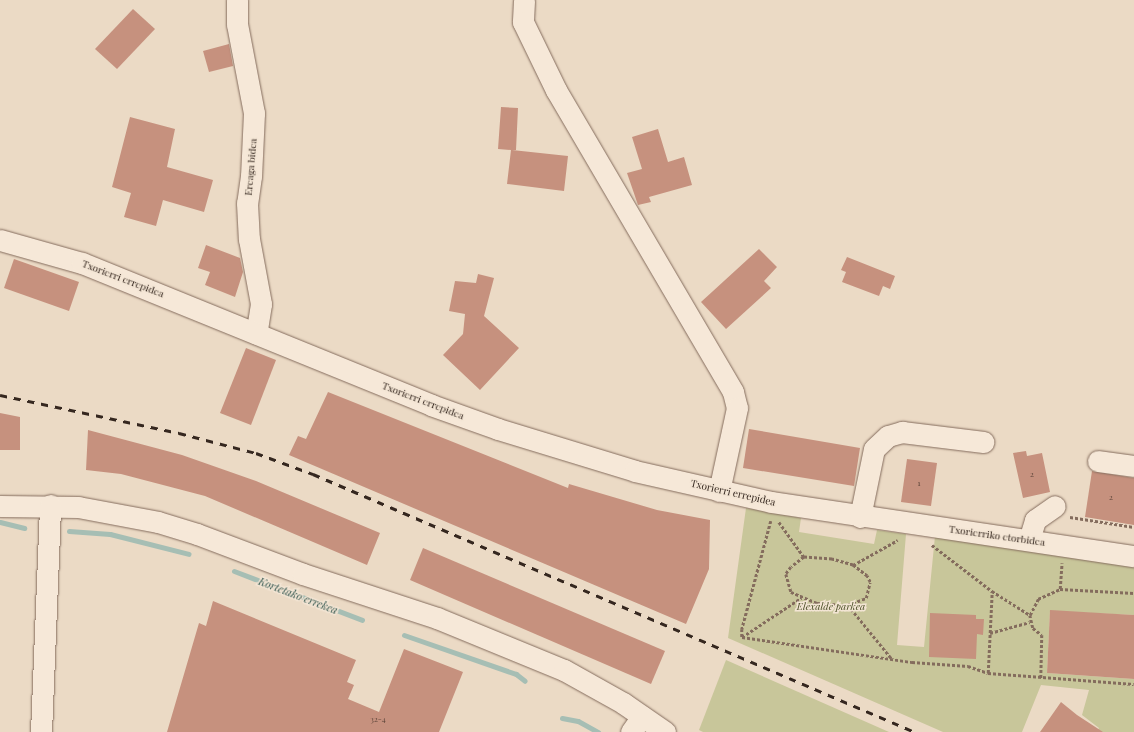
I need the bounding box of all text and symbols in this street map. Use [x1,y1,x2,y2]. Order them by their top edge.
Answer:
street label: Ereaga bidea [243,138,259,196]
street label: Txorierri errepidea [80,258,166,300]
street label: Txorierri errepidea [380,380,466,422]
house number: 2 [1030,469,1034,479]
street label: Txorierri errepidea [689,477,777,509]
house number: 1 [918,478,920,488]
house number: 2 [1109,492,1113,502]
street label: Txorierriko etorbidea [948,523,1046,549]
water label: Kortetako errekea [257,575,339,617]
park label: Elexalde parkea [797,601,865,613]
house number: 32-4 [370,714,386,724]

